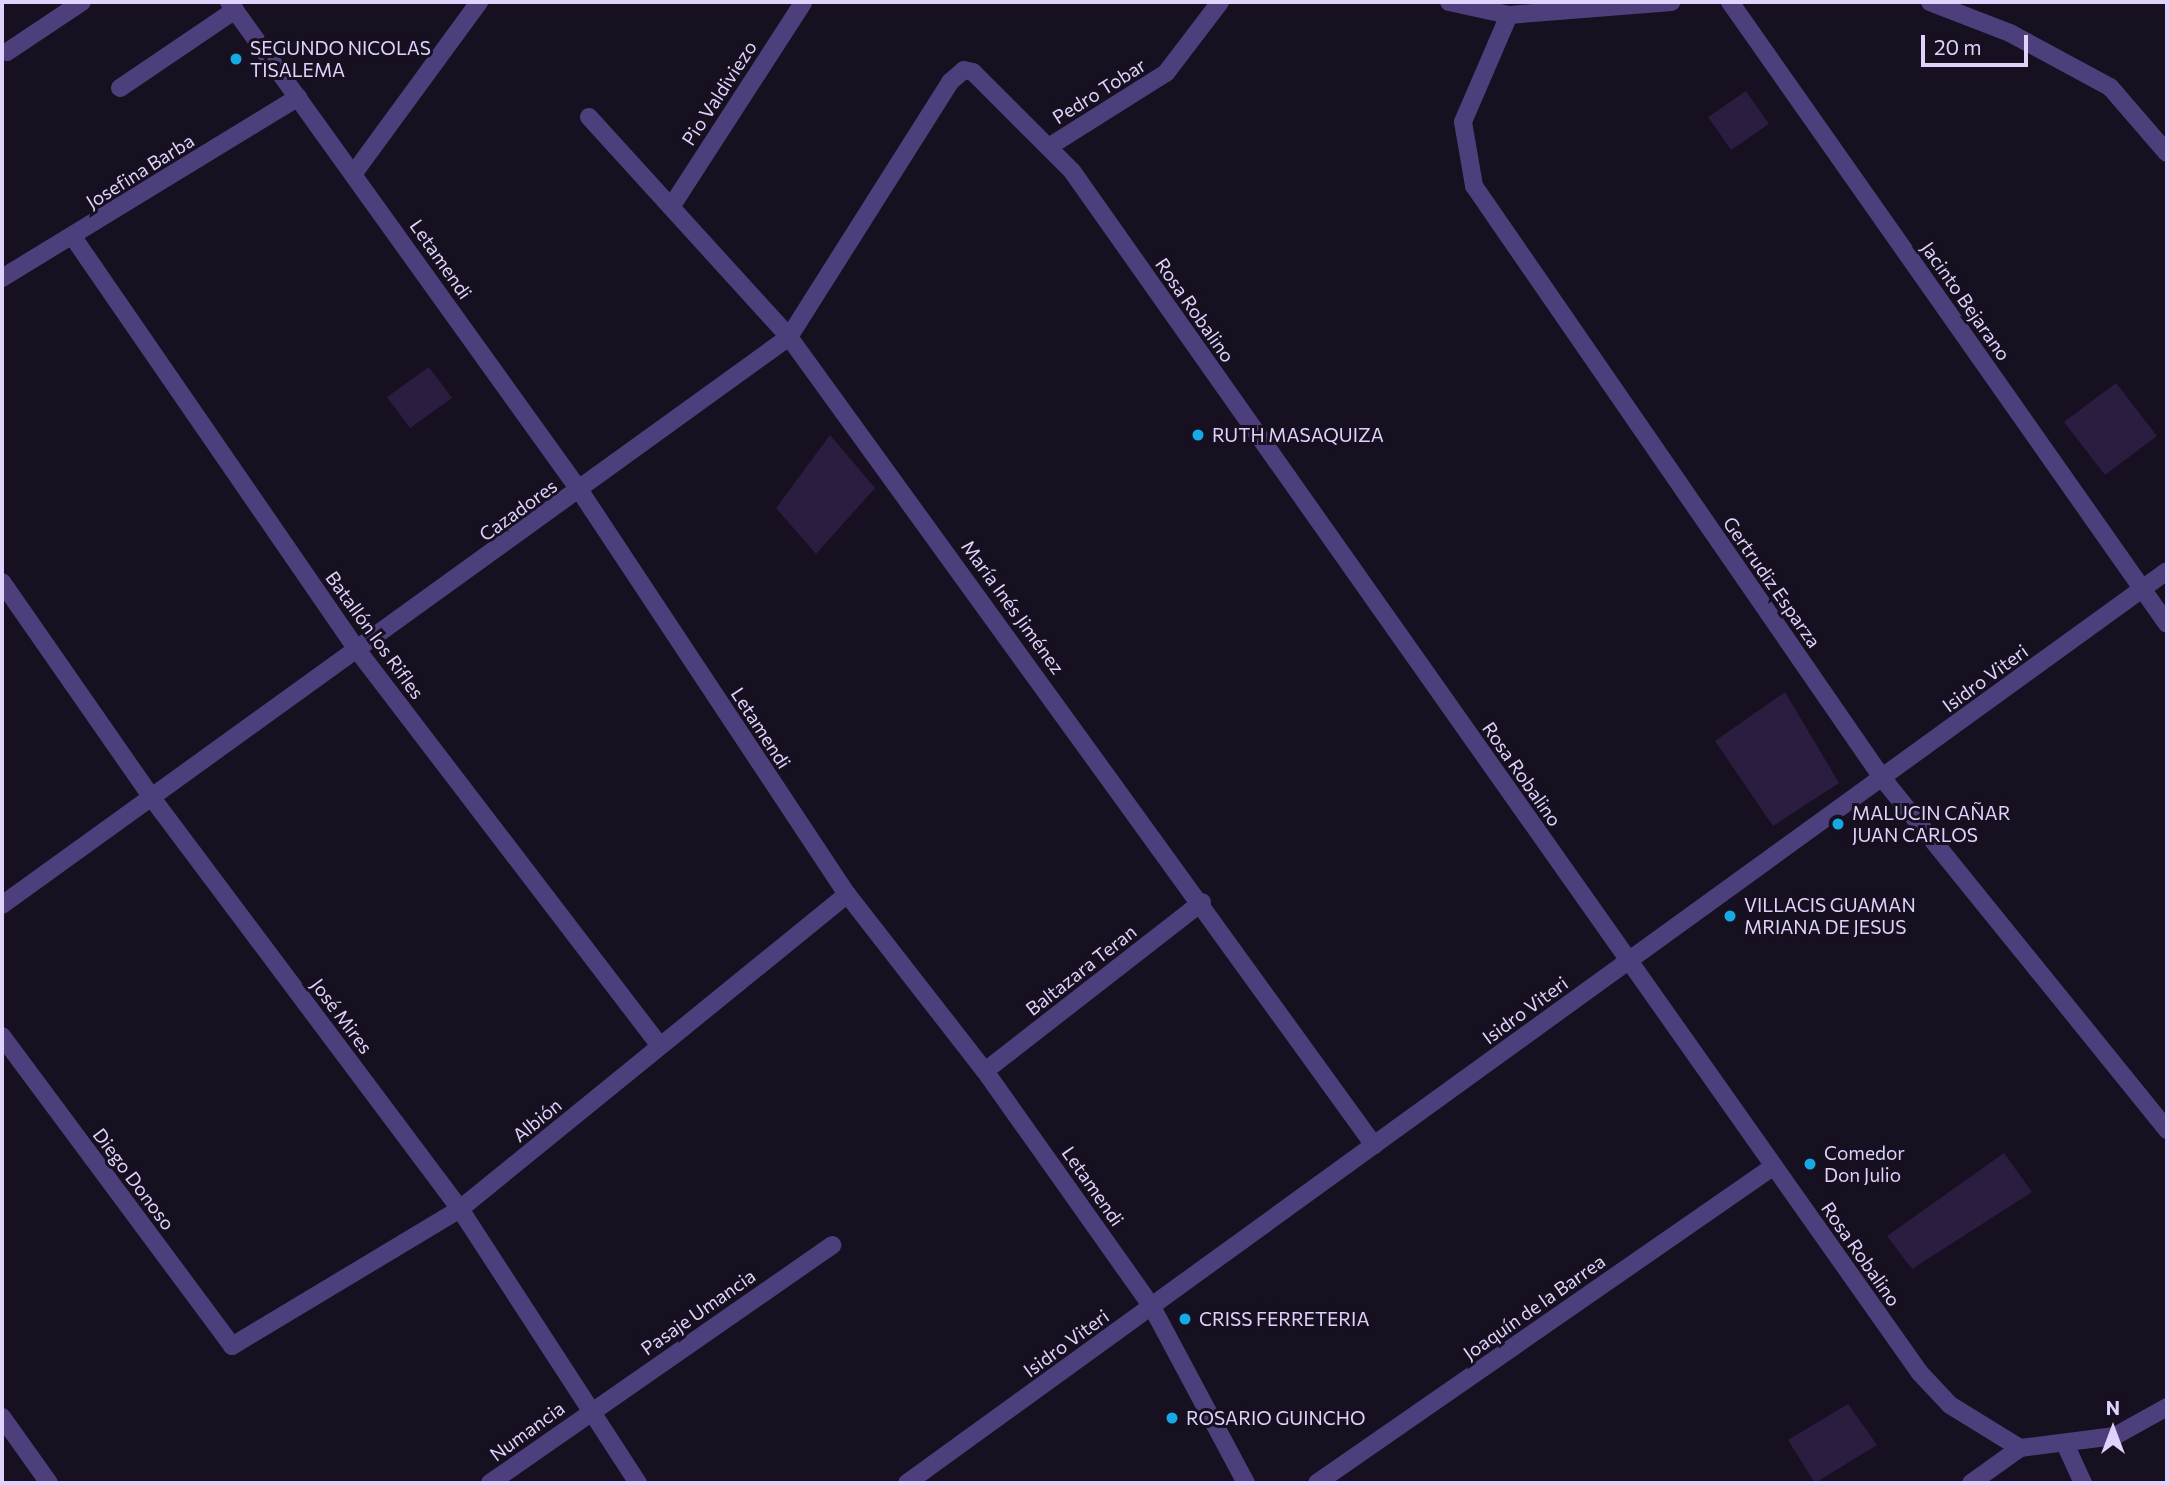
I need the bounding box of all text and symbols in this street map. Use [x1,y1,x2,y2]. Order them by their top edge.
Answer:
scale bar [1924,21,2031,65]
text: 20 m [1934,34,1982,59]
place label: SEGUNDO NICOLAS TISALEMA [250,37,431,81]
street label: Pio Valdiviezo [677,37,761,149]
marker: SEGUNDO NICOLAS TISALEMA [228,51,244,67]
street label: Pedro Tobar [1048,53,1150,129]
street label: Josefina Barba [82,129,198,213]
street label: Letamendi [405,215,477,303]
street label: Jacinto Bejarano [1917,237,2015,365]
street label: Rosa Robalino [1151,253,1239,367]
place label: RUTH MASAQUIZA [1212,424,1384,446]
marker: RUTH MASAQUIZA [1190,427,1206,443]
street label: Cazadores [475,474,561,546]
street label: Gertrudiz Esparza [1718,512,1826,652]
street label: María Inés Jiménez [957,536,1069,678]
street label: Batallón los Rifles [321,567,429,703]
street label: Isidro Viteri [1938,639,2032,717]
street label: Letamendi [726,683,796,773]
street label: Rosa Robalino [1478,717,1566,831]
place label: MALUCIN CAÑAR JUAN CARLOS [1852,802,2010,846]
marker: MALUCIN CAÑAR JUAN CARLOS [1830,816,1846,832]
place label: VILLACIS GUAMAN MRIANA DE JESUS [1744,894,1916,938]
marker: VILLACIS GUAMAN MRIANA DE JESUS [1722,908,1738,924]
street label: Baltazara Teran [1021,920,1141,1020]
street label: Isidro Viteri [1478,971,1572,1049]
street label: José Mires [306,974,378,1058]
street label: Albión [508,1093,566,1147]
street label: Diego Donoso [88,1124,180,1234]
street label: Letamendi [1057,1142,1129,1230]
place label: Comedor Don Julio [1824,1142,1905,1186]
marker: Comedor Don Julio [1802,1156,1818,1172]
street label: Rosa Robalino [1817,1197,1905,1311]
street label: Joaquín de la Barrea [1459,1249,1609,1365]
street label: Pasaje Umancia [636,1264,760,1360]
street label: Isidro Viteri [1019,1304,1113,1382]
place label: CRISS FERRETERIA [1199,1308,1369,1330]
marker: CRISS FERRETERIA [1177,1311,1193,1327]
north arrow [2078,1394,2148,1464]
street label: Numancia [485,1396,569,1466]
text: N [2106,1396,2120,1419]
place label: ROSARIO GUINCHO [1186,1407,1366,1429]
marker: ROSARIO GUINCHO [1164,1410,1180,1426]

